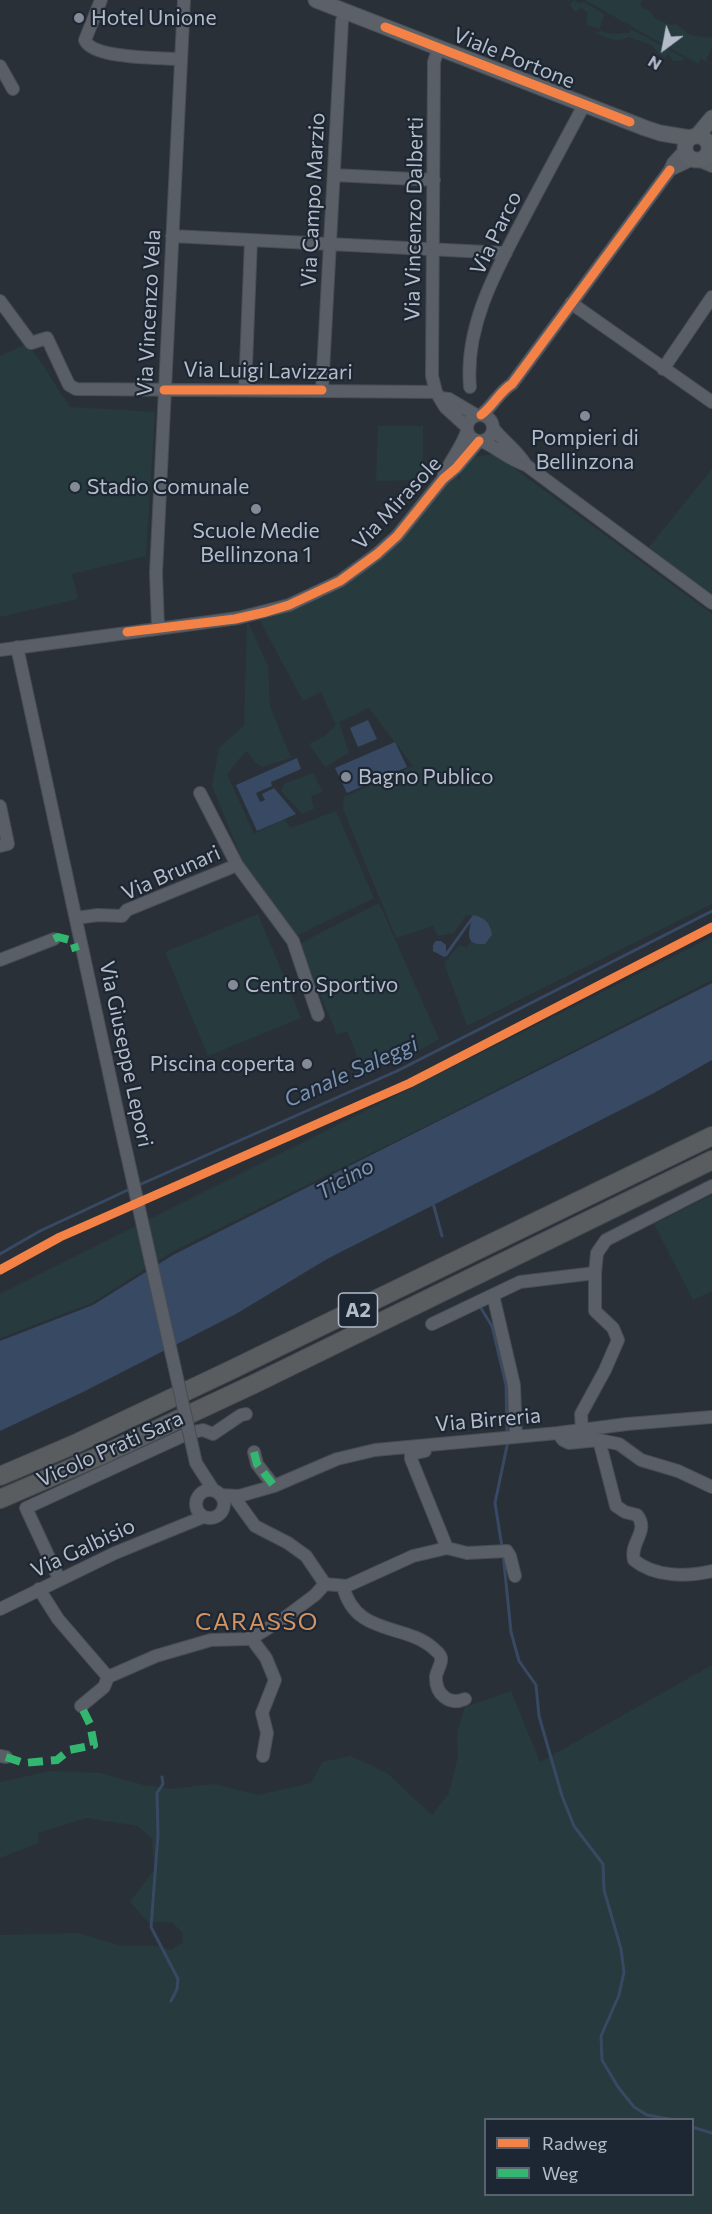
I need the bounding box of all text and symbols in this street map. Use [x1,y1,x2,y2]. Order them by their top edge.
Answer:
place label: Hotel Unione [91,5,216,31]
marker: Hotel Unione [72,11,86,25]
north arrow [634,18,694,78]
street label: Viale Portone [449,22,579,94]
text: N [644,52,664,75]
street label: Via Campo Marzio [296,112,330,288]
street label: Via Vincenzo Dalberti [400,116,428,322]
street label: Via Parco [465,187,527,279]
street label: Via Vincenzo Vela [132,229,166,397]
street label: Via Luigi Lavizzari [183,357,353,385]
marker: Pompieri di Bellinzona [578,409,592,423]
place label: Pompieri di Bellinzona [531,425,639,475]
street label: Via Mirasole [348,451,446,555]
place label: Stadio Comunale [87,474,249,500]
marker: Stadio Comunale [68,480,82,494]
marker: Scuole Medie Bellinzona 1 [249,502,263,516]
place label: Scuole Medie Bellinzona 1 [192,518,320,568]
place label: Bagno Publico [358,764,494,790]
marker: Bagno Publico [339,770,353,784]
street label: Via Brunari [118,840,224,906]
street label: Via Giuseppe Lepori [94,959,158,1149]
place label: Centro Sportivo [245,972,398,998]
marker: Centro Sportivo [226,978,240,992]
water label: Canale Saleggi [280,1031,422,1113]
place label: Piscina coperta [150,1051,295,1077]
marker: Piscina coperta [300,1057,314,1071]
water label: Ticino [311,1152,379,1206]
road number: A2 [338,1293,378,1327]
street label: Via Birreria [434,1403,542,1437]
street label: Vicolo Prati Sara [33,1405,187,1493]
street label: Via Galbisio [27,1513,139,1583]
district label: CARASSO [195,1608,319,1636]
legend [484,2118,694,2196]
text: Radweg [542,2132,607,2154]
text: Weg [542,2162,578,2184]

